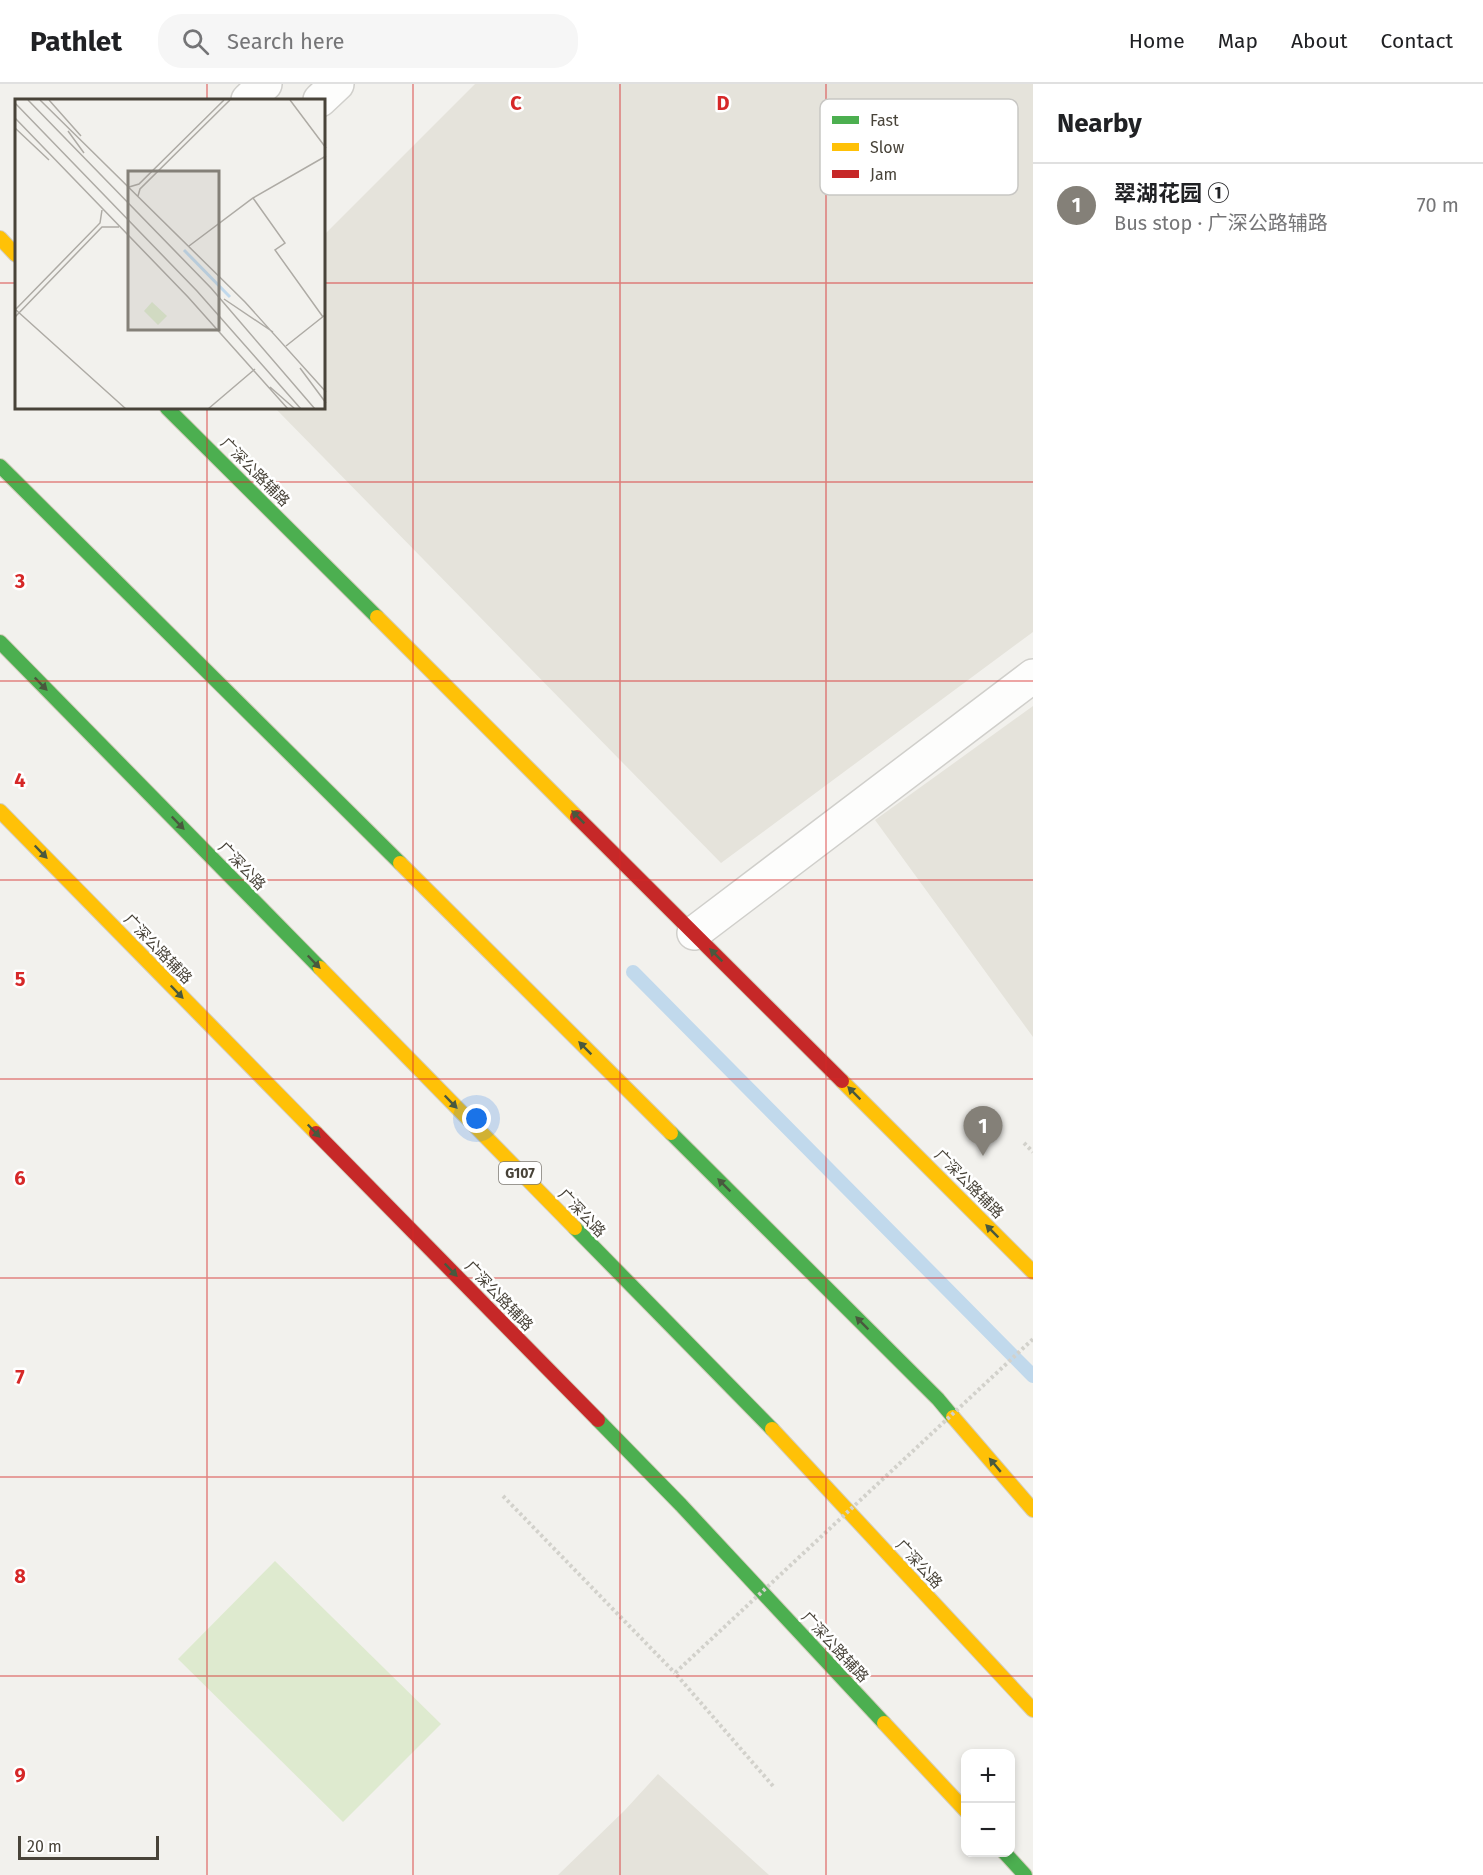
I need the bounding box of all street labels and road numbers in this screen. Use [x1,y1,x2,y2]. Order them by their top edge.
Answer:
street label: 广深公路辅路 [217,434,293,510]
street label: 广深公路 [215,838,269,894]
street label: 广深公路辅路 [120,910,196,988]
street label: 广深公路辅路 [931,1146,1007,1222]
road number: G107 [499,1162,541,1184]
street label: 广深公路 [555,1185,609,1241]
street label: 广深公路辅路 [461,1257,537,1335]
street label: 广深公路 [892,1536,946,1592]
street label: 广深公路辅路 [798,1608,872,1686]

